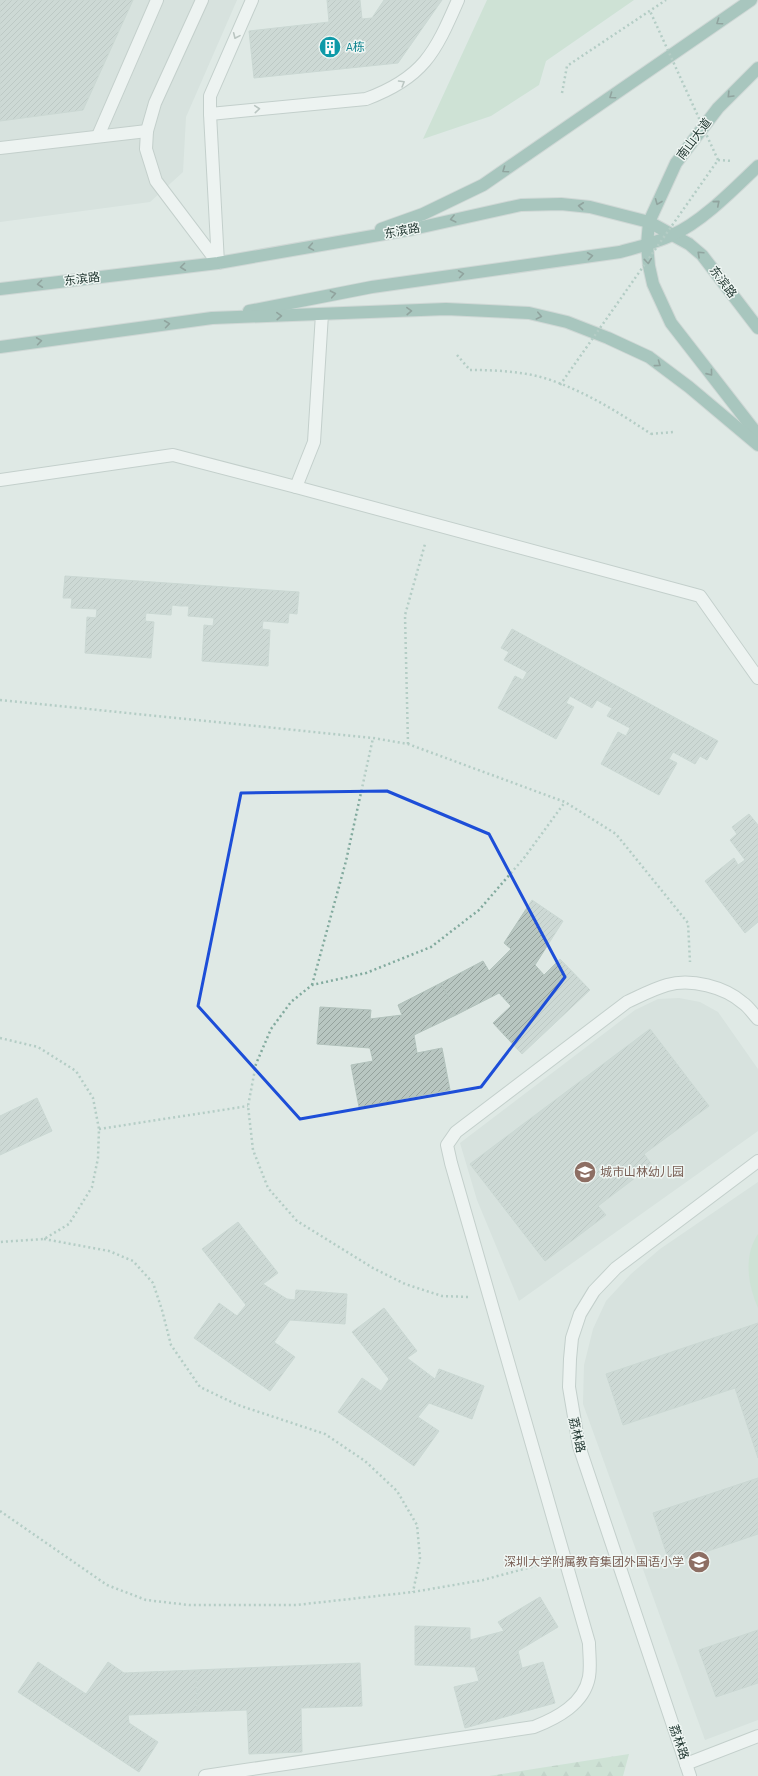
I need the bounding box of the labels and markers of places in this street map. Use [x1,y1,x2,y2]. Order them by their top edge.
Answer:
building icon: A栋 [317,34,343,60]
place label: A栋 [346,40,365,53]
school or university icon: 城市山林幼儿园 [572,1159,598,1185]
place label: 城市山林幼儿园 [600,1165,684,1178]
school or university icon: 深圳大学附属教育集团外国语小学 [686,1549,712,1575]
place label: 深圳大学附属教育集团外国语小学 [504,1555,684,1568]

